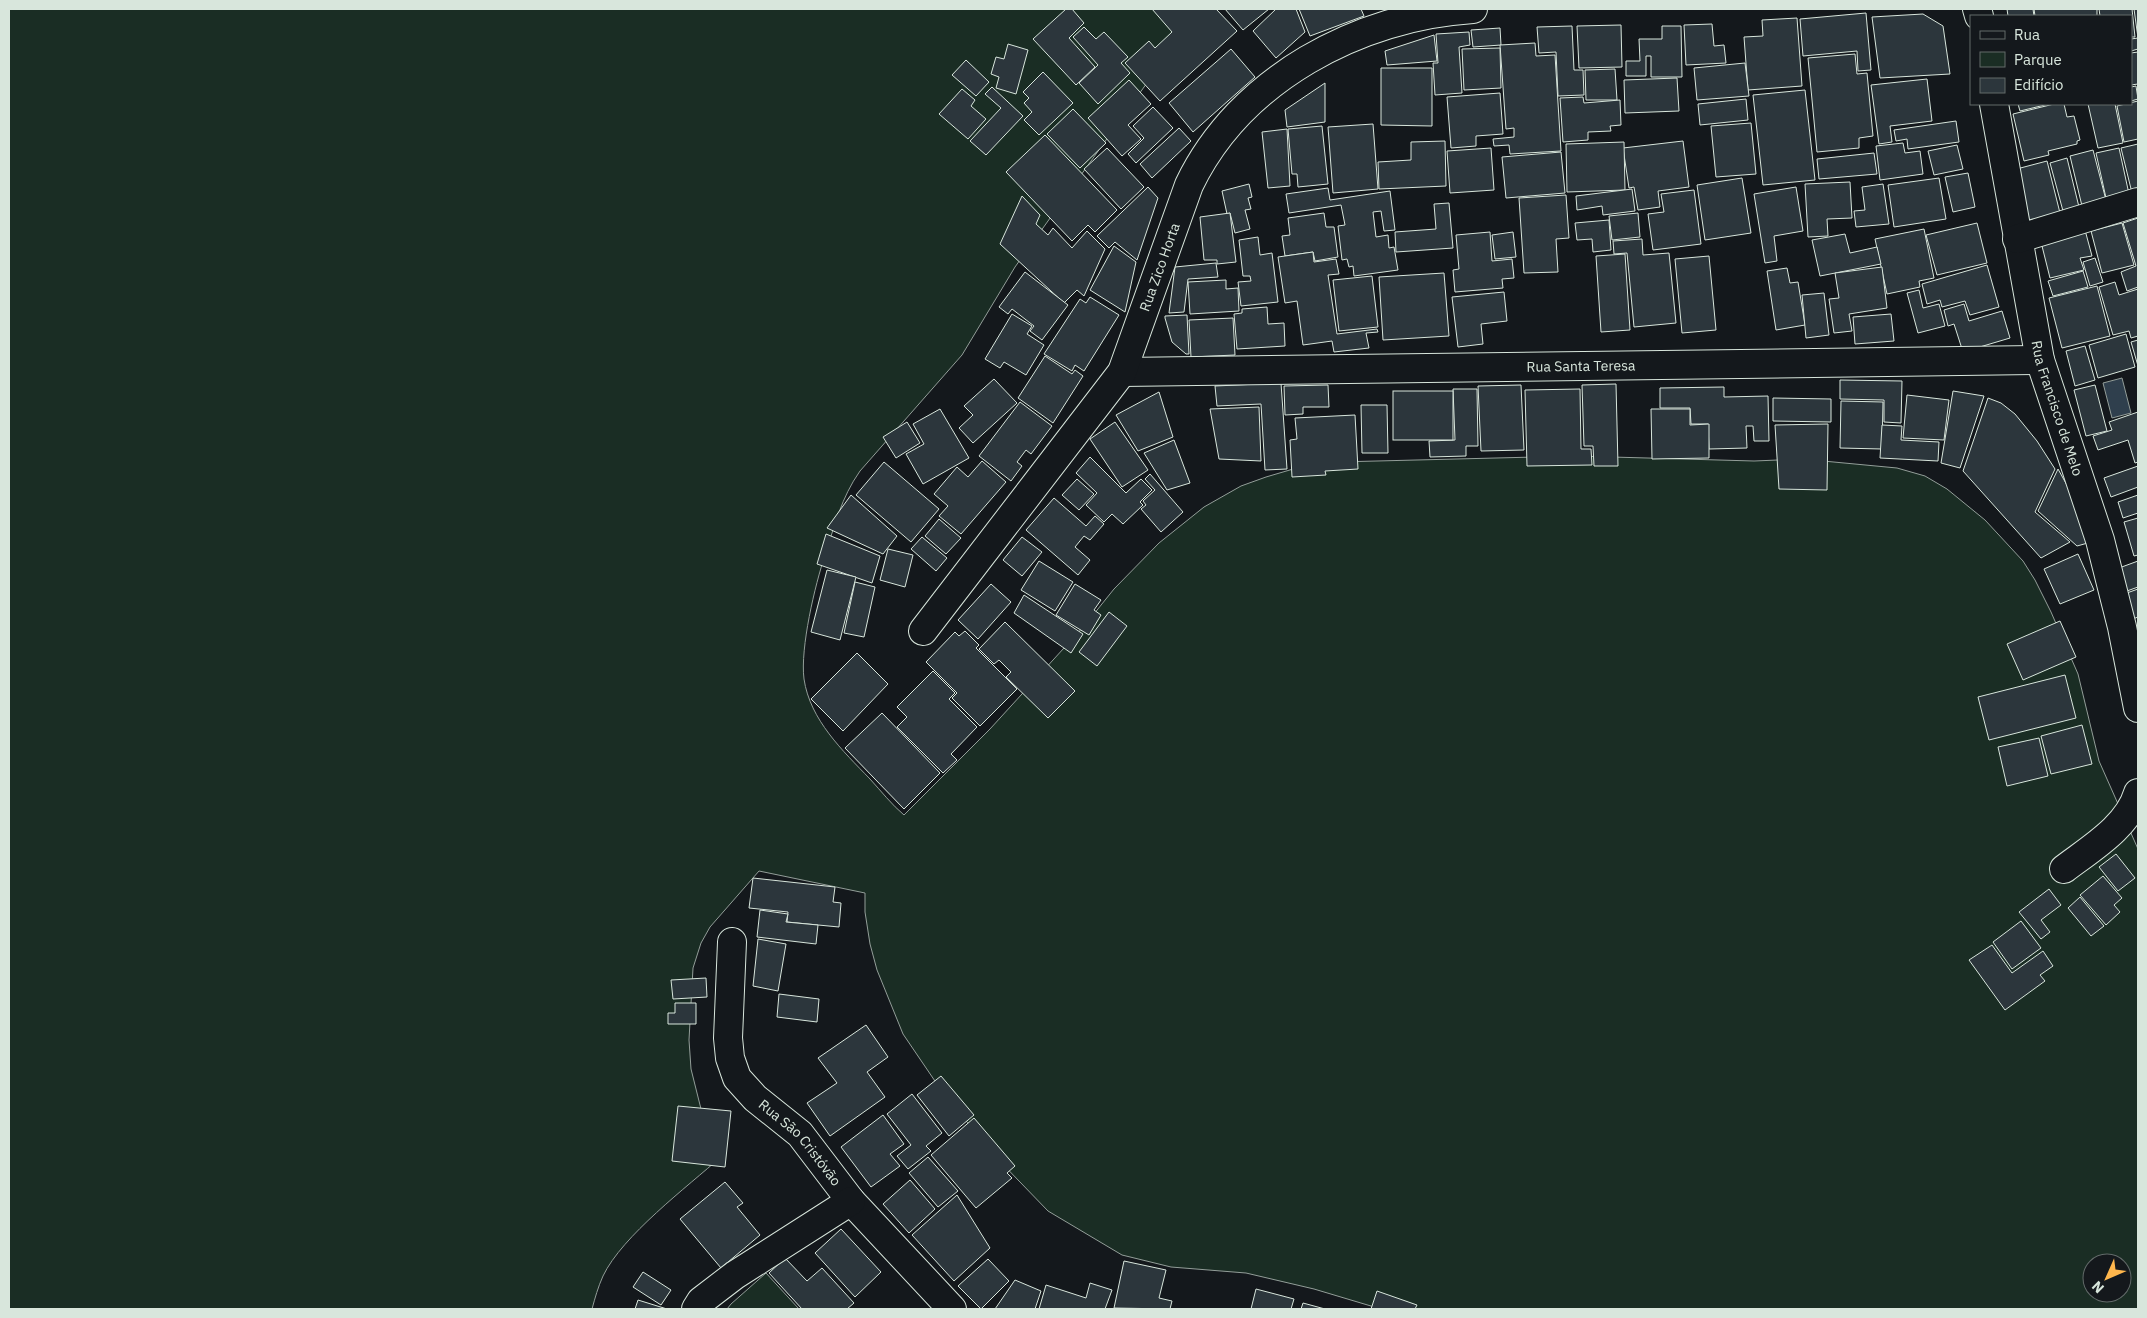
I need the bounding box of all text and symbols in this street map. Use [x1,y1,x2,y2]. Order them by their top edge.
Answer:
legend [1970,15,2132,105]
text: Rua [2014,25,2040,44]
text: Parque [2014,50,2062,69]
text: Edifício [2014,75,2063,94]
street label: Rua Zico Horta [1135,220,1184,314]
street label: Rua Francisco de Melo [2028,339,2087,478]
street label: Rua Santa Teresa [1526,356,1636,376]
street label: Rua São Cristóvão [755,1095,845,1189]
north arrow [2082,1253,2132,1303]
text: N [2088,1277,2108,1297]

